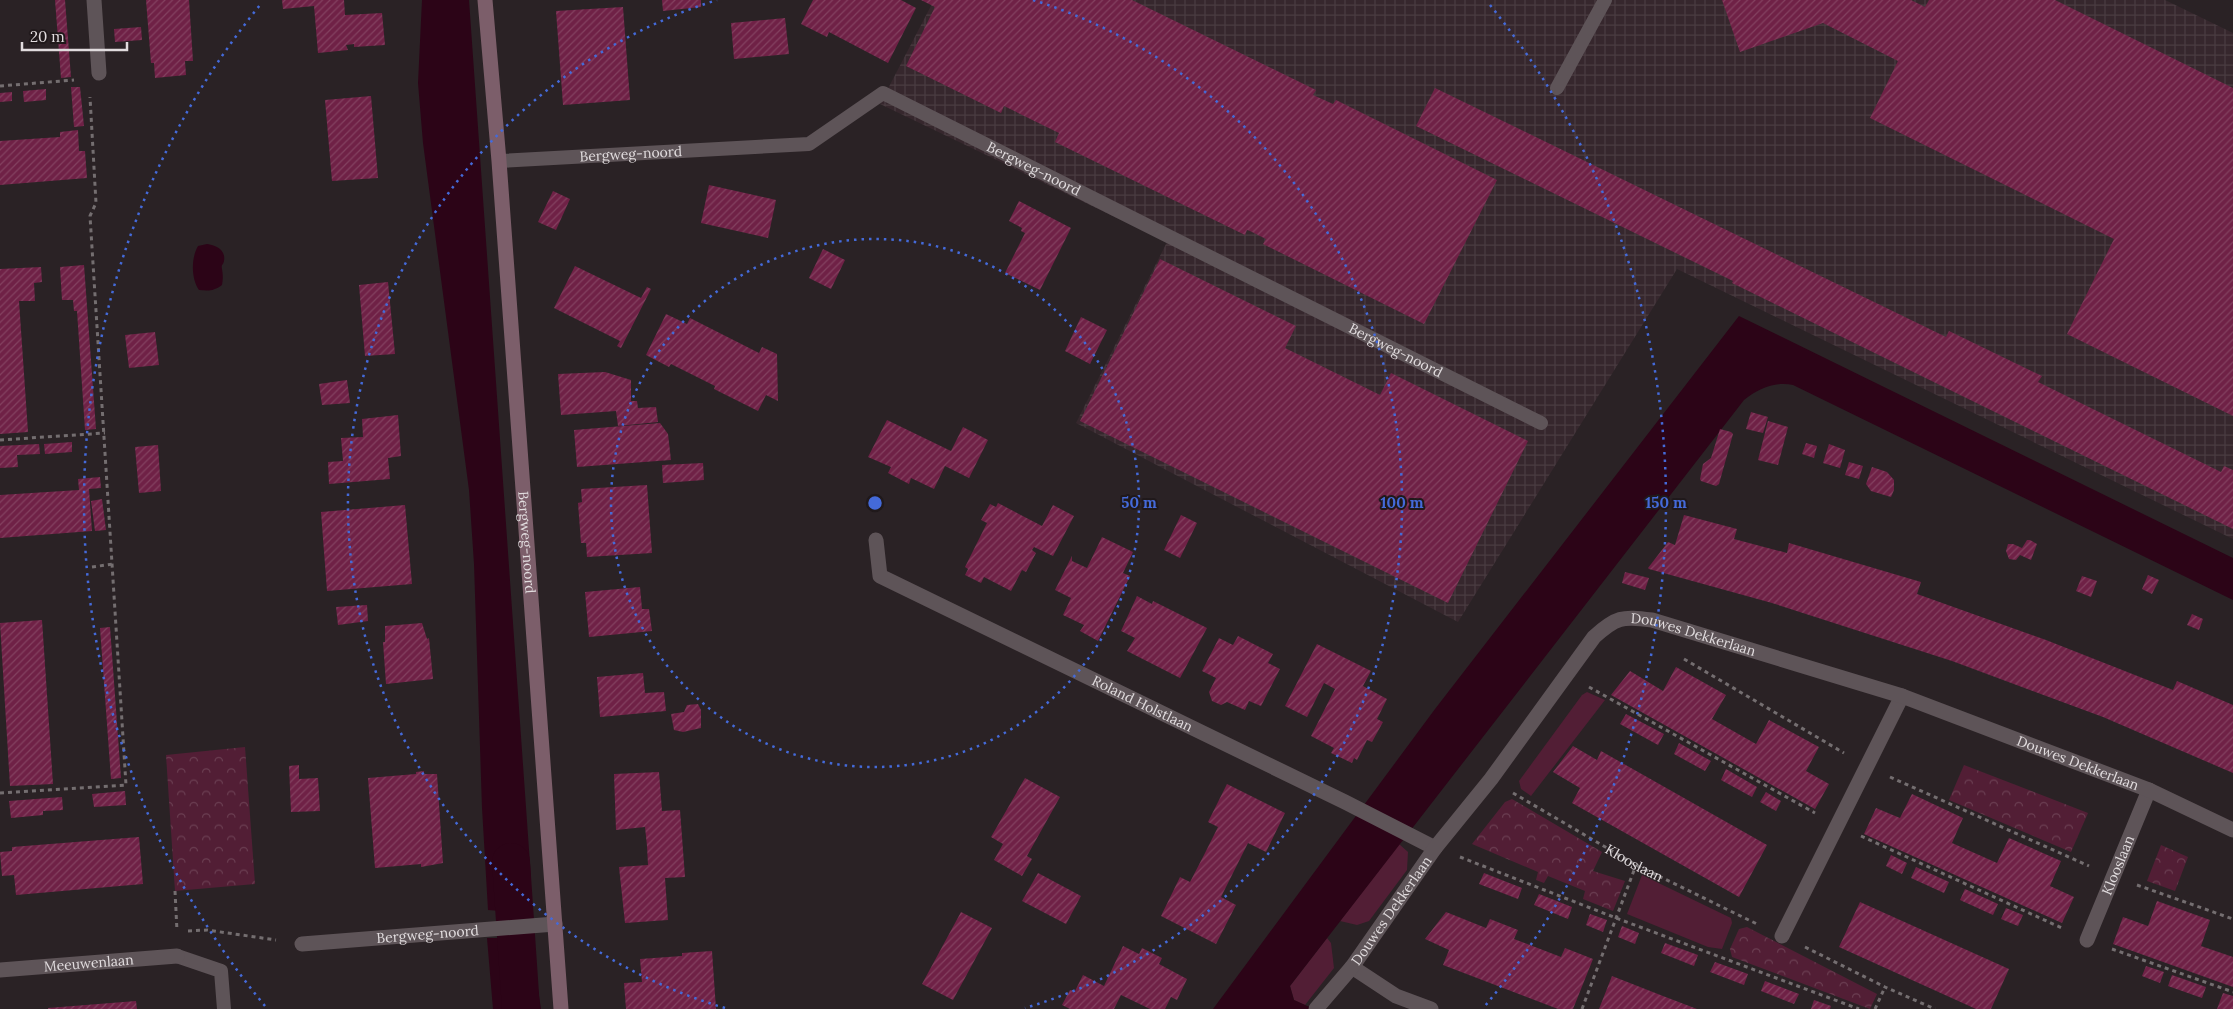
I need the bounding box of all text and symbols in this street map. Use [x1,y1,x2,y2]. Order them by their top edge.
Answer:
scale bar [22,20,128,52]
text: 20 m [30,27,65,46]
street label: Bergweg-noord [984,138,1084,200]
street label: Bergweg-noord [579,142,683,166]
street label: Bergweg-noord [1346,319,1446,381]
street label: Bergweg-noord [514,491,540,594]
text: 50 m [1121,493,1157,512]
text: 100 m [1381,493,1424,512]
text: 150 m [1645,493,1687,512]
centre of rings [866,494,884,512]
street label: Douwes Dekkerlaan [1630,609,1758,660]
street label: Roland Holstlaan [1089,671,1196,736]
street label: Douwes Dekkerlaan [2014,732,2142,794]
street label: Klooslaan [2098,832,2138,898]
street label: Klooslaan [1602,840,1666,886]
street label: Douwes Dekkerlaan [1347,852,1436,969]
street label: Bergweg-noord [376,921,480,947]
street label: Meeuwenlaan [43,950,135,976]

